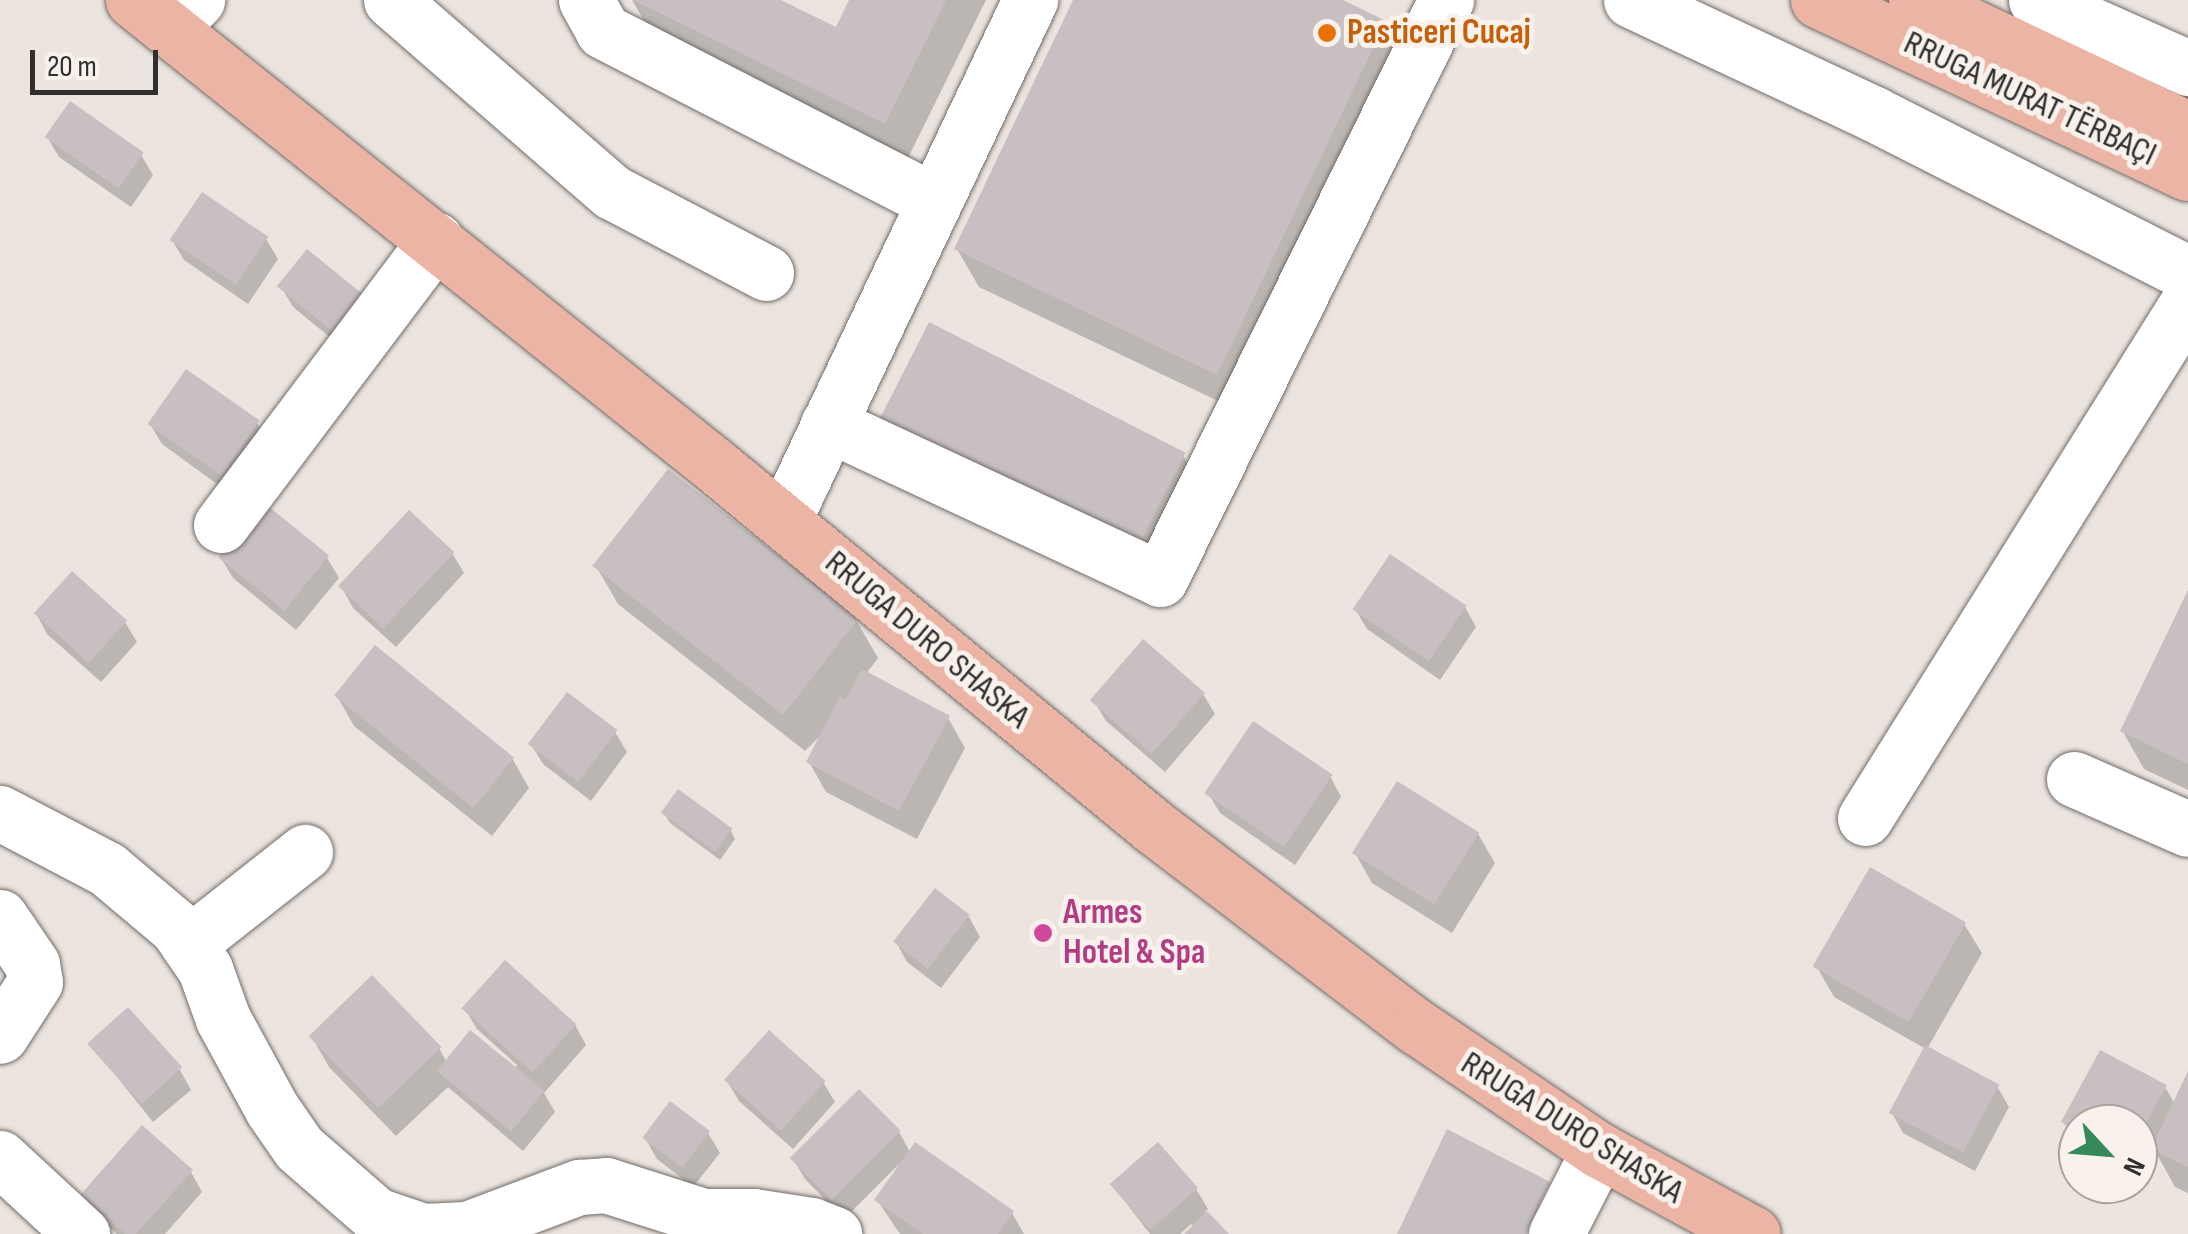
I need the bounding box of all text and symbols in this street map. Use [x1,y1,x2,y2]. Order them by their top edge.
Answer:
place label: Pasticeri Cucaj [1347,12,1531,54]
marker: Pasticeri Cucaj [1316,22,1338,44]
street label: RRUGA MURAT TËRBAÇI [1897,22,2163,176]
scale bar [35,30,162,92]
text: 20 m [47,49,97,85]
street label: RRUGA DURO SHASKA [816,542,1038,738]
place label: Armes Hotel & Spa [1063,892,1205,974]
marker: Armes Hotel & Spa [1032,922,1054,944]
street label: RRUGA DURO SHASKA [1453,1043,1691,1213]
north arrow [2058,1104,2158,1204]
text: N [2116,1153,2152,1180]

